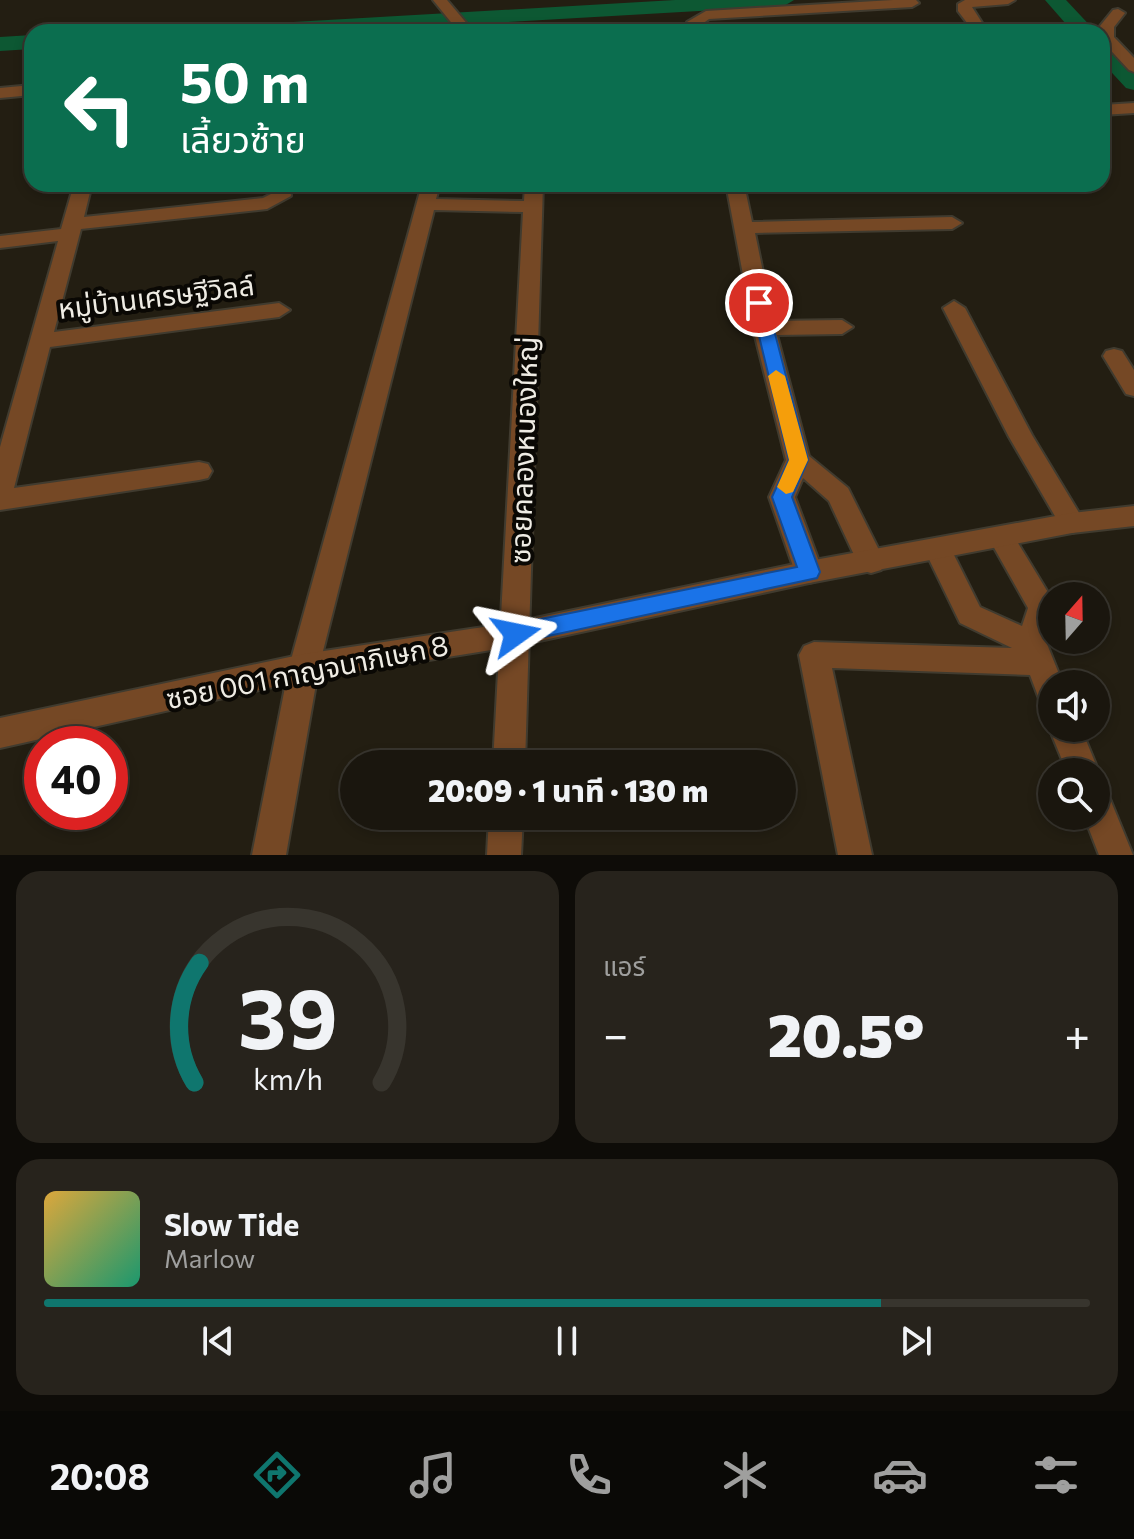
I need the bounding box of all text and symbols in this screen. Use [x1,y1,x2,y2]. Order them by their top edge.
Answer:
text: 50 m [180,46,309,115]
icon: left [48,56,152,160]
text: เลี้ยวซ้าย [180,116,306,160]
street label: หมู่บ้านเศรษฐีวิลล์ [56,267,256,327]
pin [725,269,793,337]
icon: arrive [737,281,781,325]
street label: ซอยคลองหนองใหญ่ [502,336,544,564]
north arrow [1038,582,1110,654]
map controls [1038,582,1110,830]
position arrow [474,592,558,676]
street label: ซอย 001 กาญจนาภิเษก 8 [163,627,451,715]
button: sound [1038,670,1110,742]
speed limit sign: 40 [24,726,128,830]
button: search [1038,758,1110,830]
text: 20:09 · 1 นาที · 130 m [428,771,708,808]
text: แอร์ [603,950,645,981]
text: 39 [238,964,337,1066]
text: 20.5° [767,996,925,1069]
text: − [603,1006,628,1060]
text: + [1064,1006,1090,1060]
text: km/h [253,1061,322,1096]
text: Slow Tide [164,1205,299,1242]
text: Marlow [164,1242,255,1273]
icon: previous [196,1319,240,1363]
icon: pause [545,1319,589,1363]
icon: next [894,1319,938,1363]
icon: directions [249,1447,305,1503]
icon: music [405,1447,461,1503]
icon: phone [561,1447,617,1503]
icon: climate [717,1447,773,1503]
icon: car [872,1447,928,1503]
icon: filters [1028,1447,1084,1503]
text: 20:08 [50,1453,150,1497]

